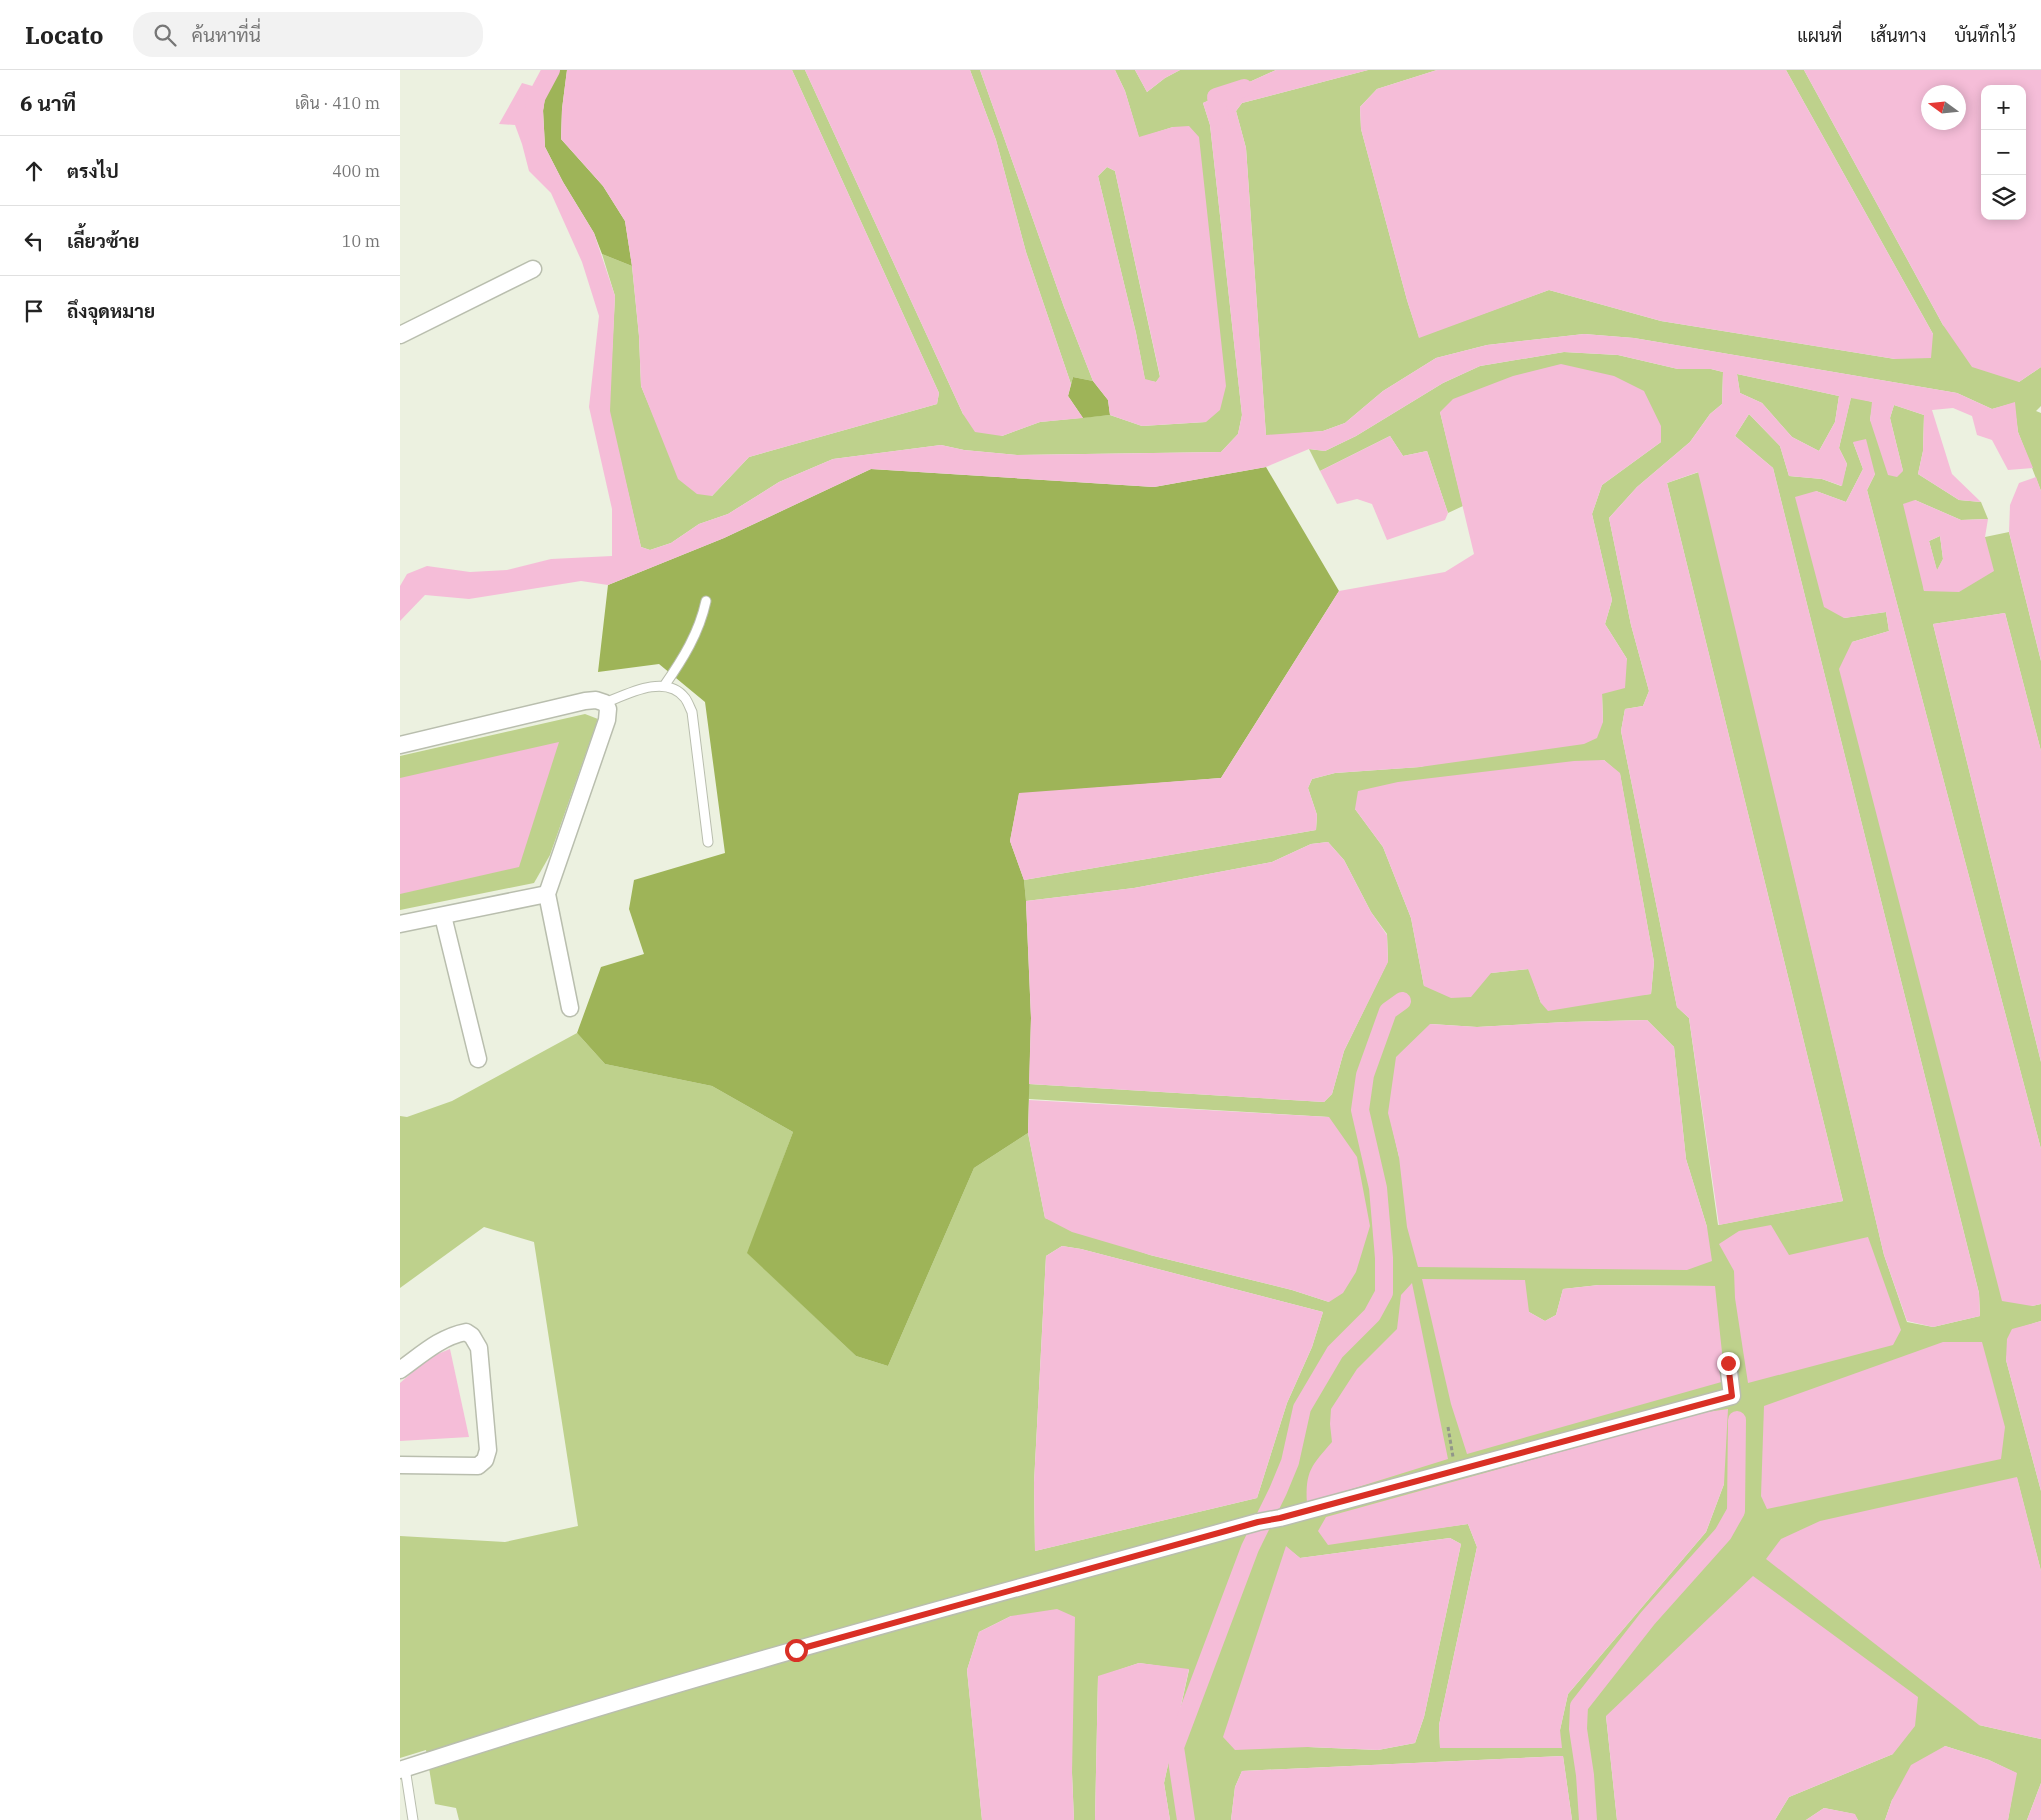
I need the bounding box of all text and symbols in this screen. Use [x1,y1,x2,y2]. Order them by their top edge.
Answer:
search box [133,12,483,57]
text: Locato [25,19,103,51]
icon: search [151,21,179,49]
text: ค้นหาที่นี่ [191,23,261,47]
text: แผนที่ [1797,24,1842,47]
text: เส้นทาง [1870,24,1926,47]
text: บันทึกไว้ [1954,24,2016,47]
north arrow [1921,85,1966,130]
map controls [1981,85,2026,220]
button: + [1981,85,2026,130]
text: 6 นาที [20,89,76,117]
text: เดิน · 410 m [295,93,380,113]
button: − [1981,130,2026,175]
icon: ahead [20,157,48,185]
text: ตรงไป [67,159,119,183]
text: 400 m [332,161,380,181]
button: layers [1981,175,2026,220]
icon: left [20,227,48,255]
text: เลี้ยวซ้าย [67,229,139,253]
text: 10 m [342,231,380,251]
icon: arrive [20,297,48,325]
text: ถึงจุดหมาย [67,299,155,323]
route end [1717,1352,1740,1375]
route start [785,1639,808,1662]

